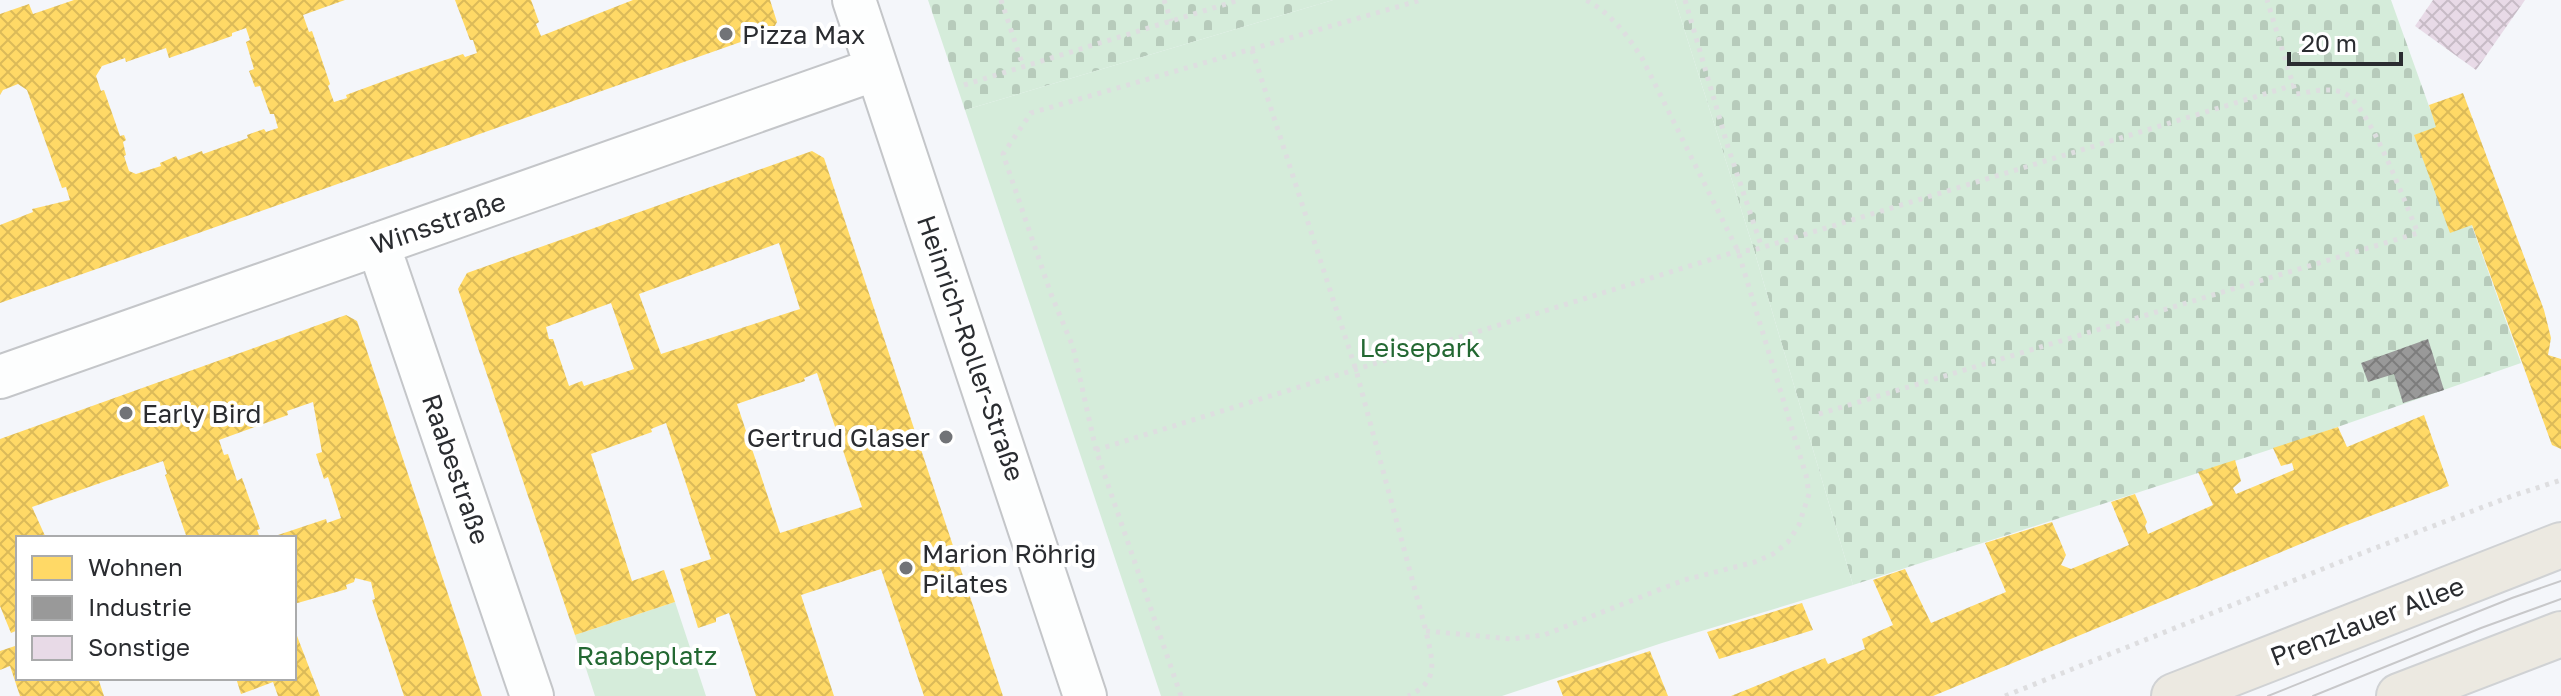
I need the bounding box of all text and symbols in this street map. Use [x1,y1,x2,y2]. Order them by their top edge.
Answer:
scale bar [2289,16,2401,66]
place label: Pizza Max [742,19,865,50]
marker: Pizza Max [717,25,735,43]
text: 20 m [2301,28,2357,57]
street label: Winsstraße [366,185,510,261]
street label: Heinrich-Roller-Straße [911,211,1031,485]
park label: Leisepark [1360,332,1481,363]
street label: Raabestraße [416,390,496,548]
place label: Early Bird [142,398,262,429]
marker: Early Bird [117,404,135,422]
place label: Gertrud Glaser [747,422,930,453]
marker: Gertrud Glaser [937,428,955,446]
legend [16,536,296,680]
place label: Marion Röhrig Pilates [922,538,1096,599]
text: Wohnen [88,552,183,581]
marker: Marion Röhrig Pilates [897,559,915,577]
street label: Prenzlauer Allee [2266,570,2468,672]
text: Industrie [88,592,192,621]
text: Sonstige [88,632,190,661]
park label: Raabeplatz [577,640,717,671]

